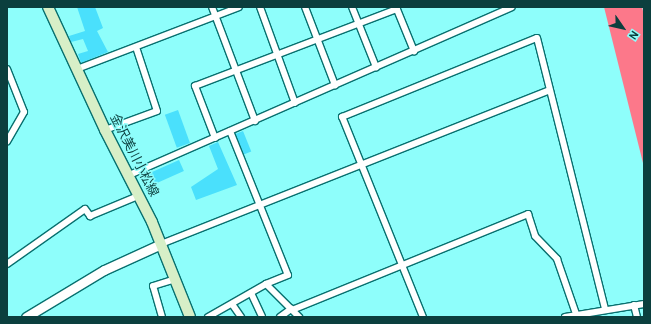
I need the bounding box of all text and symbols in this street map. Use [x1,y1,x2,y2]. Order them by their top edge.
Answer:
north arrow [603,8,643,48]
text: N [625,28,641,42]
street label: 金沢美川小松線 [105,112,161,200]

